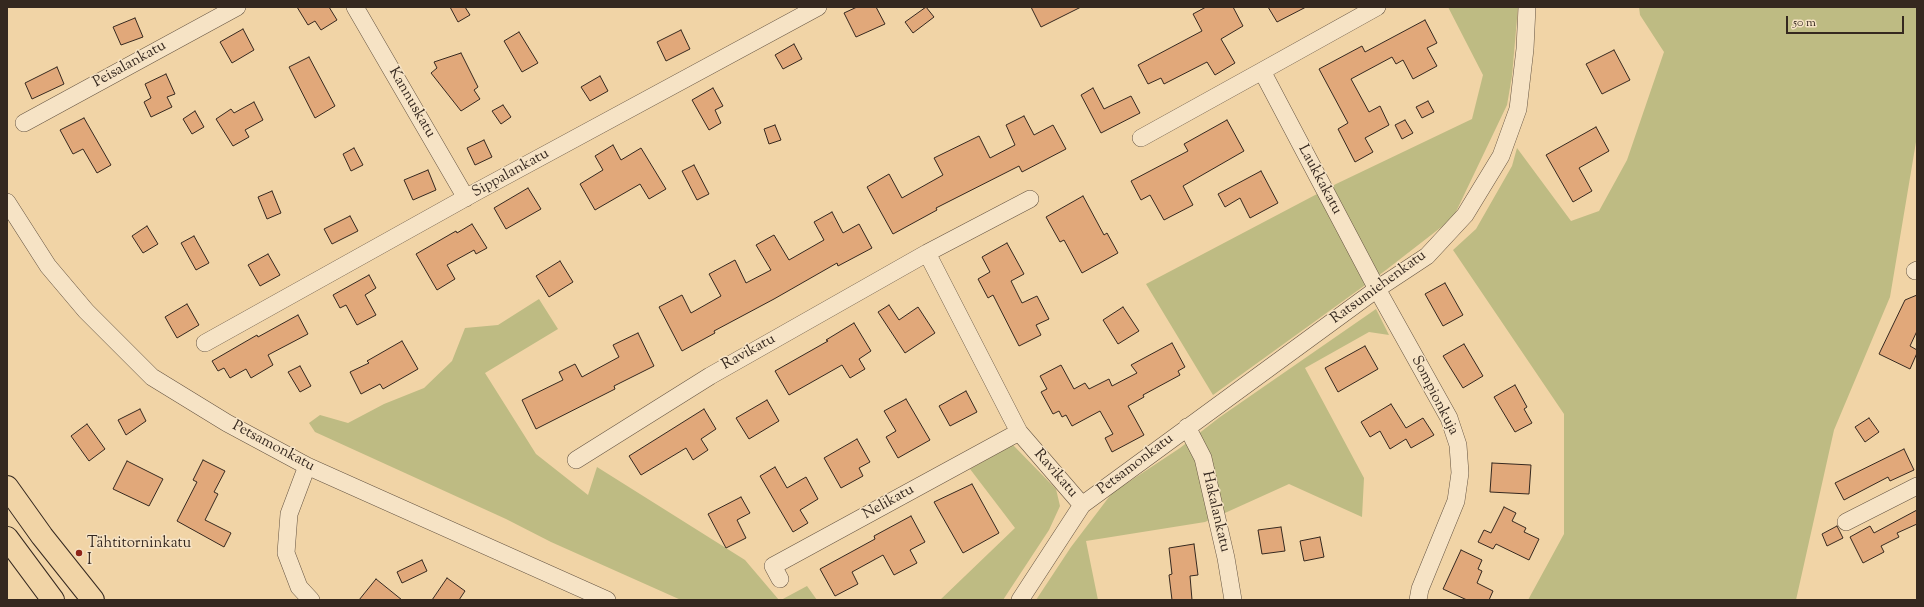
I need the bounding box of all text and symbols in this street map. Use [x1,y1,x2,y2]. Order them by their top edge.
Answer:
scale bar [1788,8,1906,34]
text: 50 m [1793,14,1816,32]
street label: Peisalankatu [90,38,170,92]
street label: Kannuskatu [384,64,438,142]
street label: Laukkakatu [1293,142,1345,218]
street label: Sippalankatu [469,145,553,203]
street label: Ratsumiehenkatu [1328,247,1430,329]
street label: Ravikatu [719,331,779,375]
street label: Sompionkuja [1406,353,1462,439]
street label: Petsamonkatu [229,418,317,476]
street label: Petsamonkatu [1094,431,1178,499]
street label: Ravikatu [1029,446,1081,502]
street label: Hakalankatu [1197,470,1233,554]
street label: Nelikatu [860,482,918,524]
place label: Tähtitorninkatu I [87,535,191,570]
marker: Tähtitorninkatu I [74,548,84,558]

